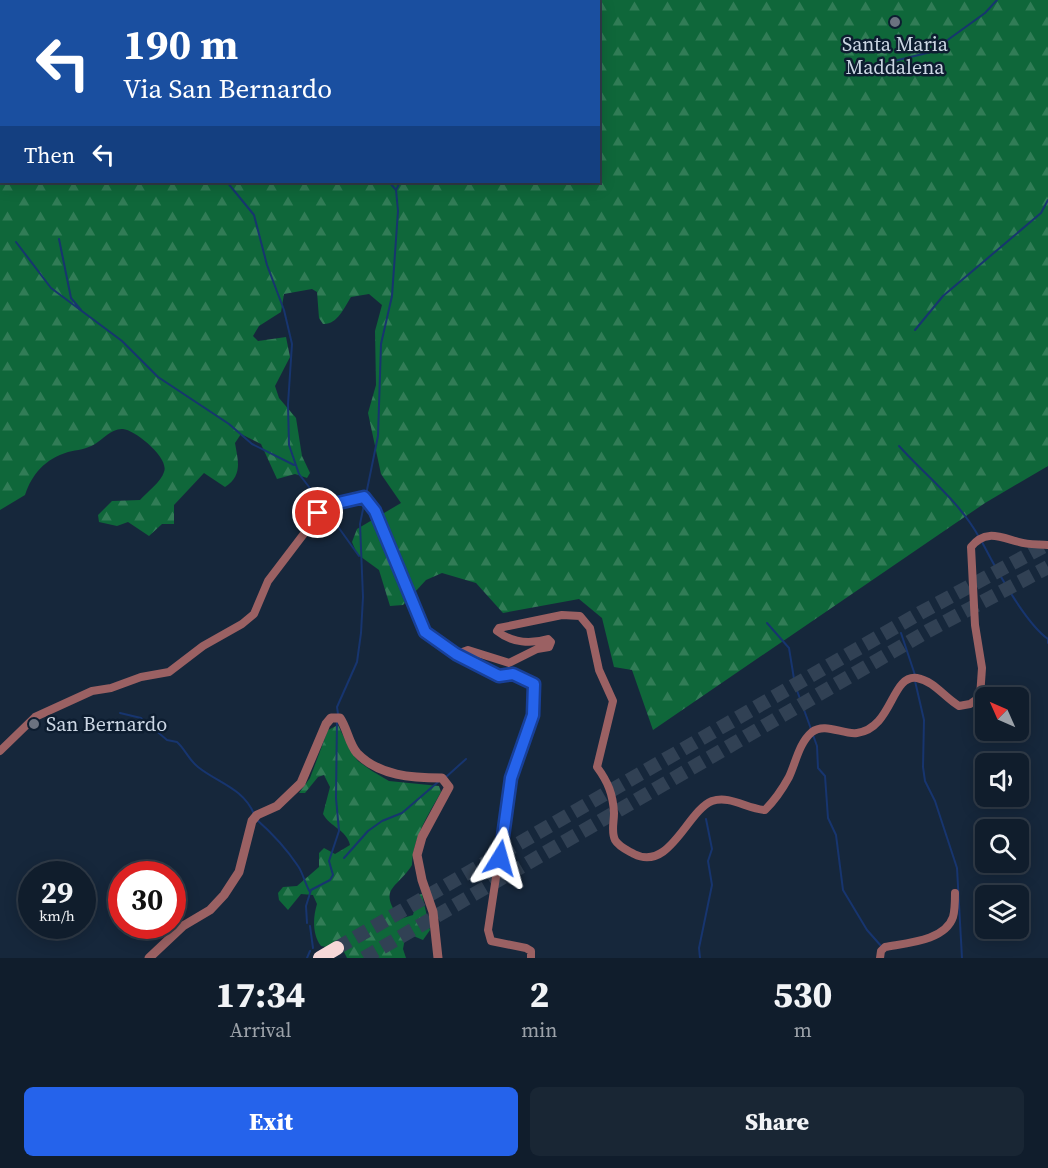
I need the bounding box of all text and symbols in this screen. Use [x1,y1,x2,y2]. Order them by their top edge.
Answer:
text: 190 m [123,15,238,73]
marker: Santa Maria Maddalena [888,15,902,29]
icon: left [24,24,102,102]
place label: Santa Maria Maddalena [842,30,949,81]
text: Via San Bernardo [123,70,332,107]
icon: left [87,138,120,171]
text: Then [24,140,75,170]
pin [292,487,343,538]
icon: arrive [301,496,334,529]
north arrow [975,687,1029,741]
map controls [975,687,1029,939]
place label: San Bernardo [46,710,167,738]
marker: San Bernardo [27,717,41,731]
button: sound [975,753,1029,807]
button: search [975,819,1029,873]
position arrow [468,826,532,890]
speed limit sign: 30 [108,861,186,939]
text: 29 [41,872,73,913]
button: layers [975,885,1029,939]
text: km/h [39,905,75,926]
text: 17:34 [216,970,306,1019]
text: 2 [529,970,549,1019]
text: 530 [773,970,832,1019]
text: Arrival [230,1016,292,1044]
text: min [521,1016,557,1044]
text: m [794,1016,812,1044]
button: Exit [24,1087,518,1156]
button: Share [530,1087,1024,1156]

